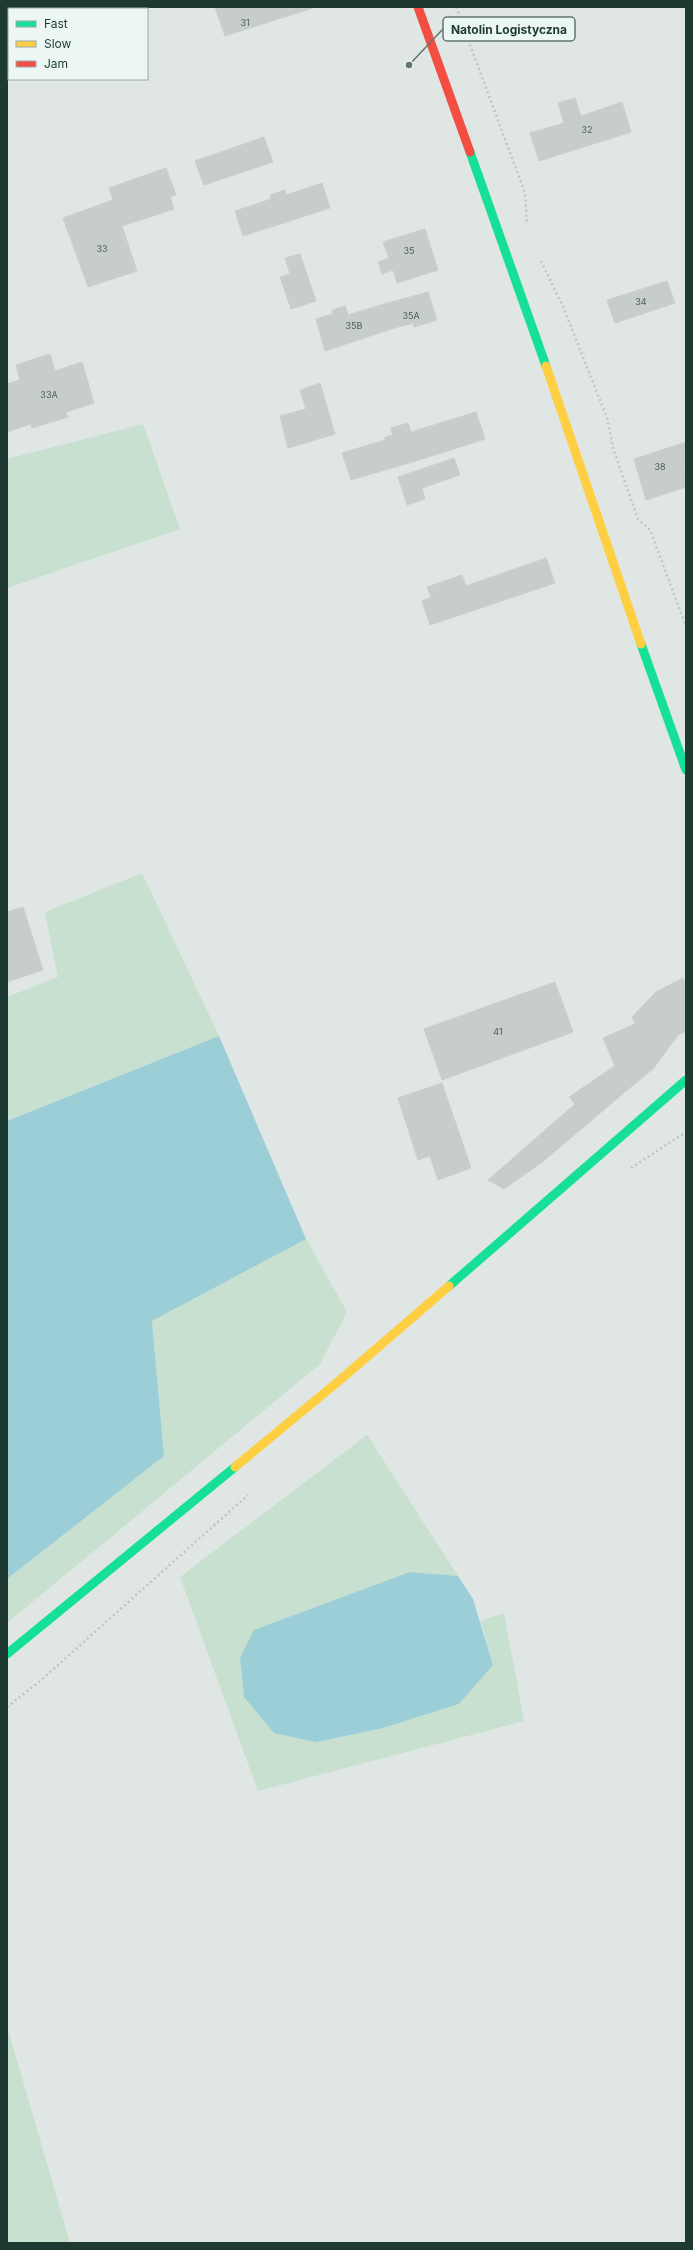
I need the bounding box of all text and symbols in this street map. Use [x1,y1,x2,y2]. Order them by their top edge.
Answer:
legend [8,8,148,80]
text: Fast [44,16,68,31]
house number: 31 [240,17,250,28]
callout: Natolin Logistyczna [443,17,575,41]
text: Natolin Logistyczna [451,22,567,37]
text: Slow [44,36,72,51]
text: Jam [44,56,68,71]
house number: 32 [581,124,593,135]
house number: 33 [96,243,108,254]
house number: 35 [403,245,415,256]
house number: 34 [635,296,647,307]
house number: 35A [402,310,420,321]
house number: 35B [346,320,363,331]
house number: 33A [40,389,58,400]
house number: 38 [654,461,666,472]
house number: 41 [493,1026,503,1037]

